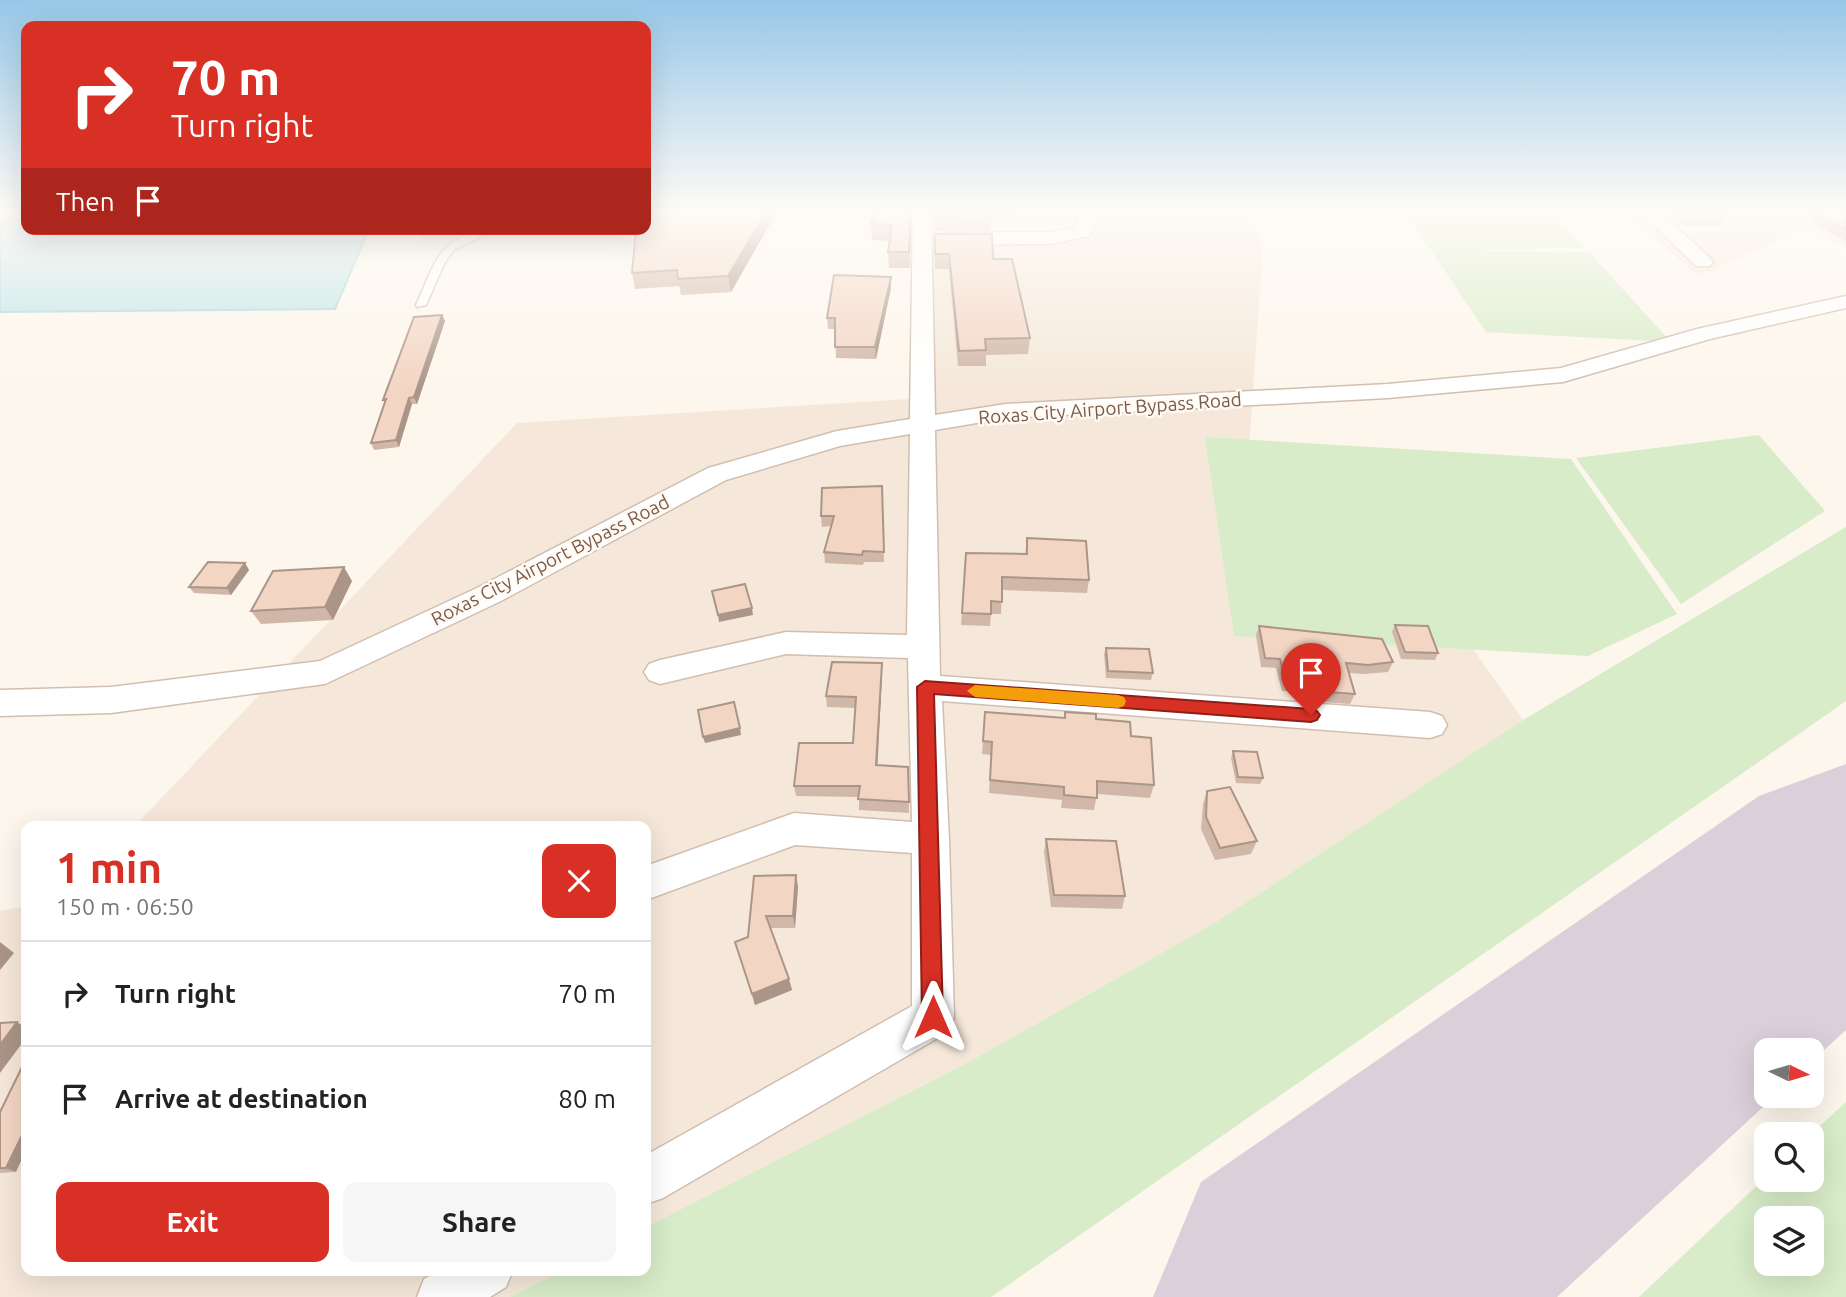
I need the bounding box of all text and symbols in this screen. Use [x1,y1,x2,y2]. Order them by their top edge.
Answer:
icon: right [56,49,147,140]
text: 70 m [171,49,280,104]
text: Turn right [171,107,313,143]
icon: arrive [129,182,167,220]
text: Then [56,187,115,216]
street label: Roxas City Airport Bypass Road [978,388,1242,428]
street label: Roxas City Airport Bypass Road [427,490,673,630]
pin [1281,643,1341,715]
icon: arrive [1292,654,1330,692]
text: 1 min [56,844,162,891]
button: close [542,844,616,918]
text: 150 m · 06:50 [56,894,194,919]
icon: right [56,975,94,1013]
text: Turn right [115,979,236,1008]
text: 70 m [558,979,616,1008]
position arrow [896,980,970,1054]
north arrow [1754,1038,1824,1108]
map controls [1754,1038,1824,1276]
icon: arrive [56,1080,94,1118]
text: Arrive at destination [115,1084,368,1113]
text: 80 m [558,1084,616,1113]
button: search [1754,1122,1824,1192]
button: Exit [56,1182,329,1262]
button: Share [343,1182,616,1262]
button: layers [1754,1206,1824,1276]

